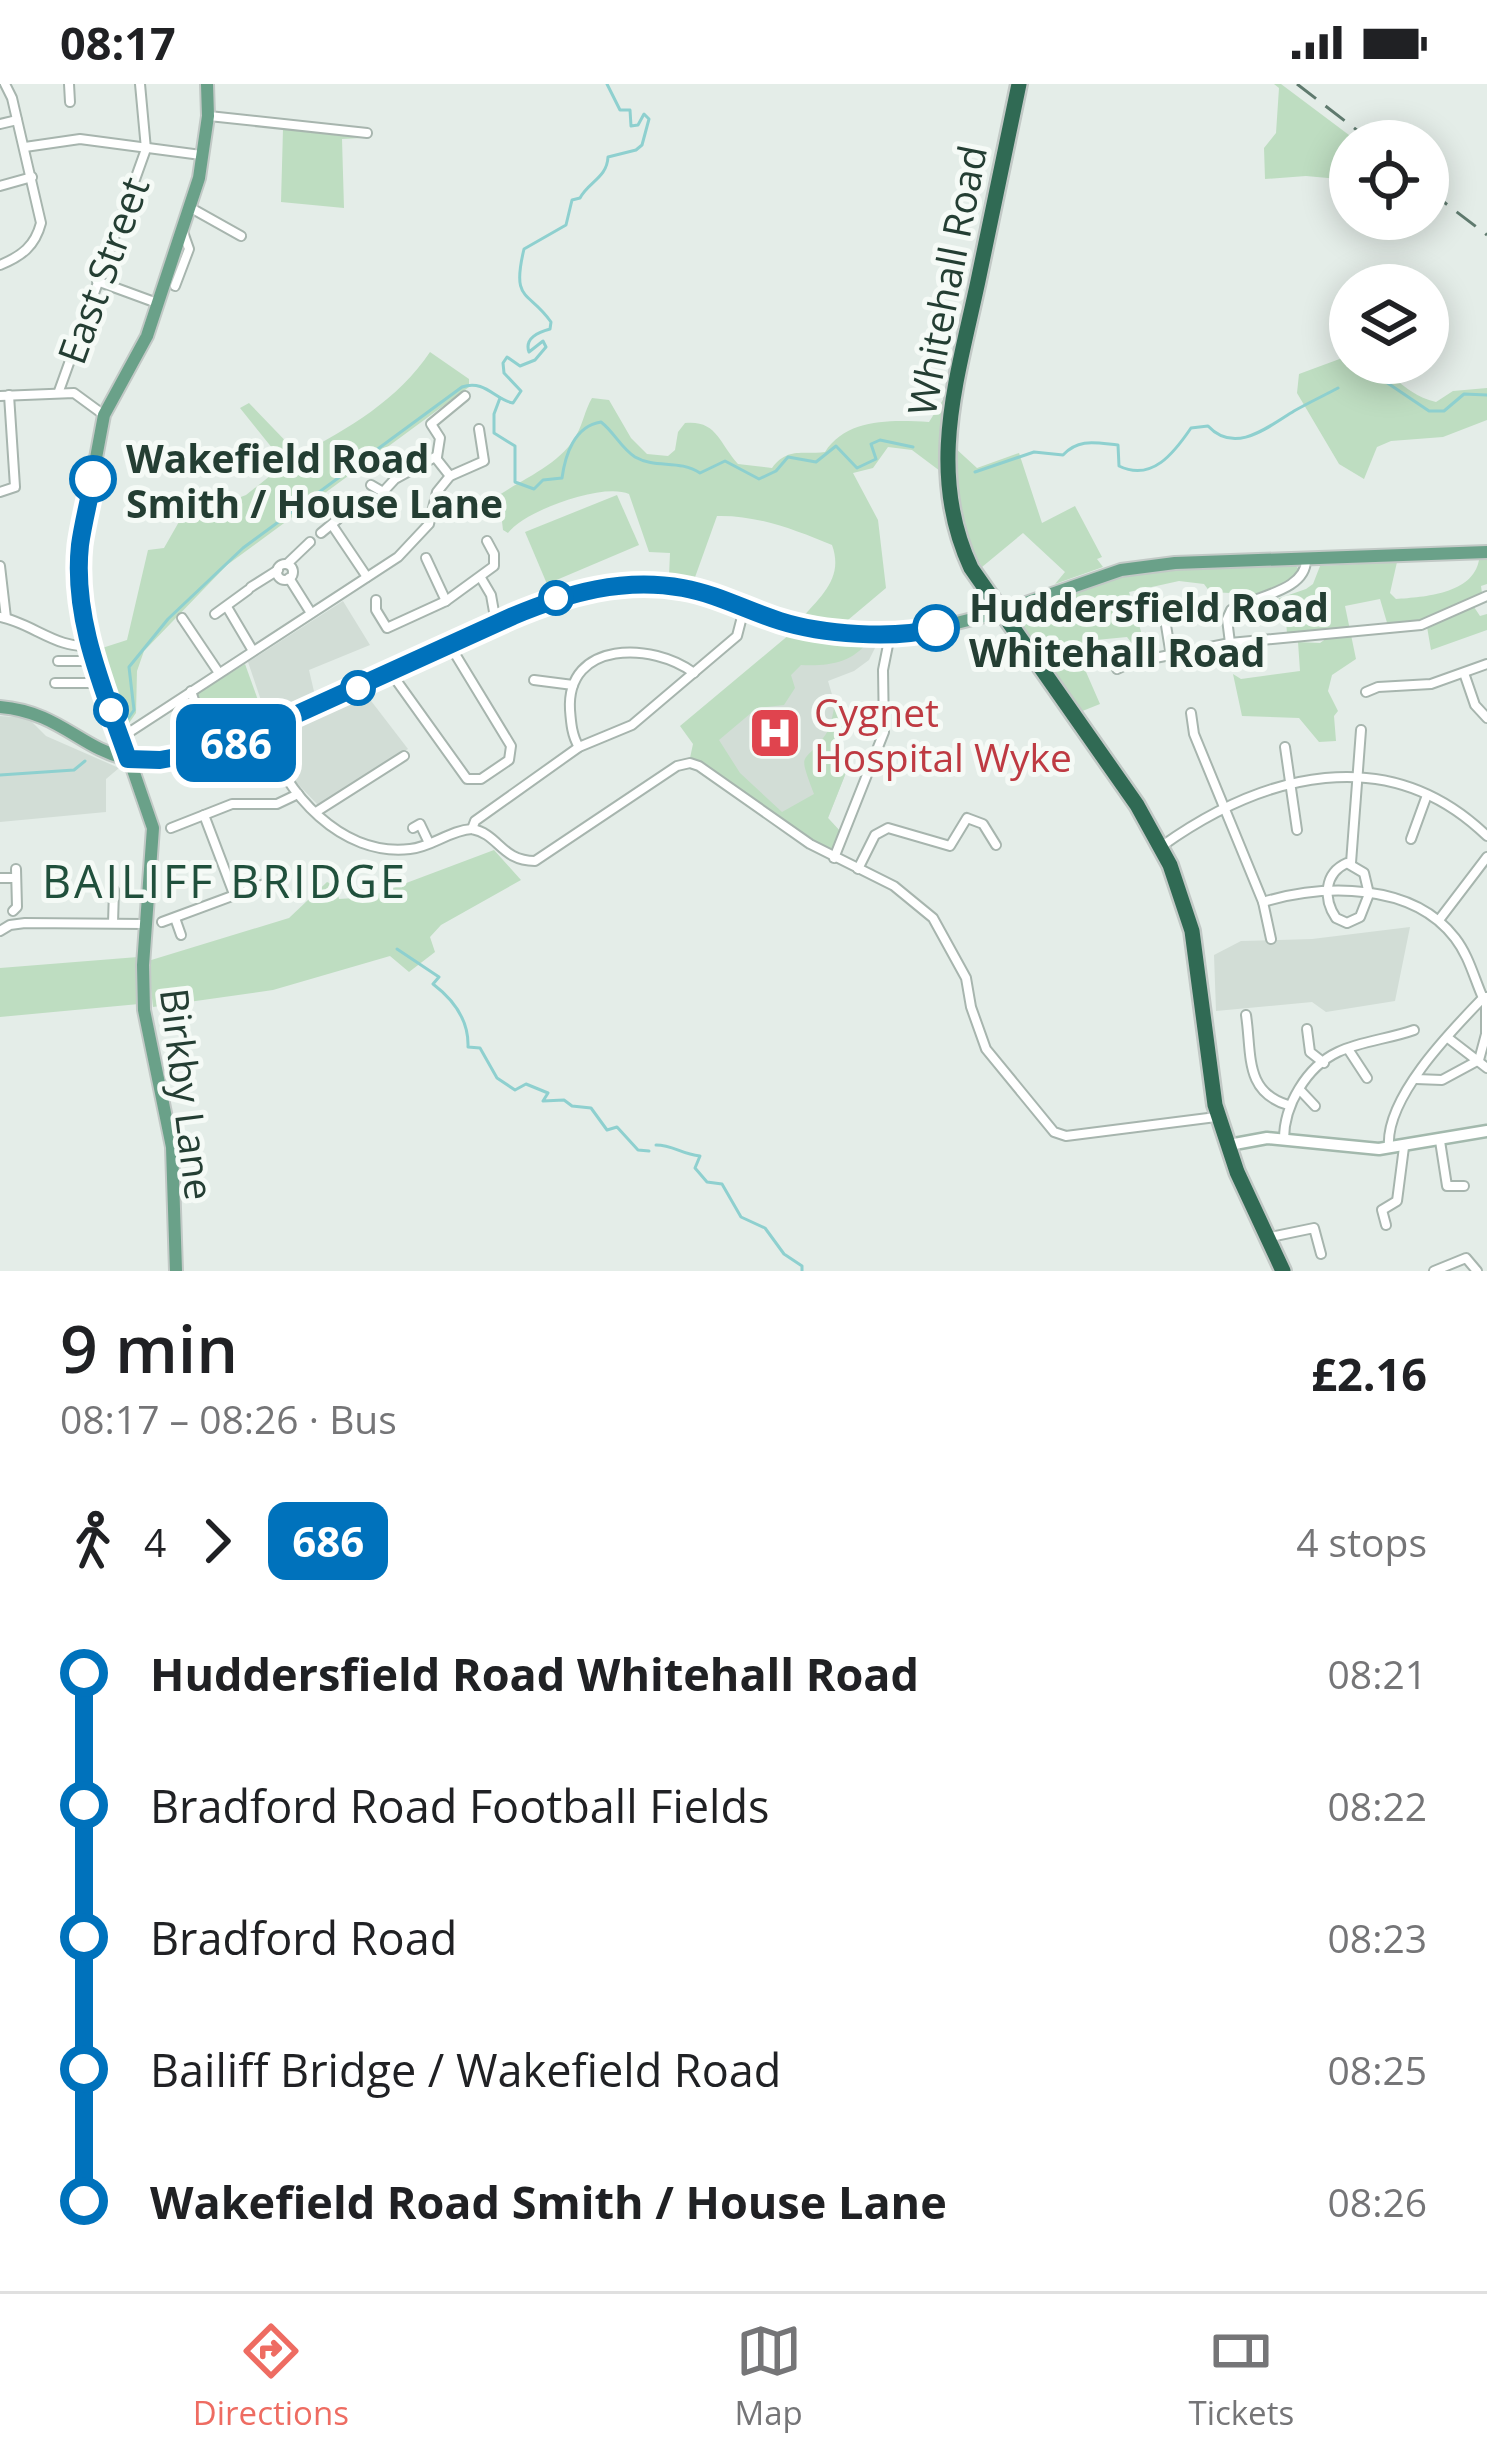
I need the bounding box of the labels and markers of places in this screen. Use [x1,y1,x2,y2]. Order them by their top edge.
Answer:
place label: Wakefield Road Smith / House Lane [126,431,503,529]
marker: Wakefield Road Smith / House Lane [71,457,115,501]
place label: Huddersfield Road Whitehall Road [969,580,1329,678]
unlabelled marker [540,582,572,614]
marker: Huddersfield Road Whitehall Road [914,606,958,650]
unlabelled marker [342,672,374,704]
place label: Cygnet Hospital Wyke [814,685,1072,783]
unlabelled marker [95,694,127,726]
hospital icon: Cygnet Hospital Wyke [747,705,803,761]

